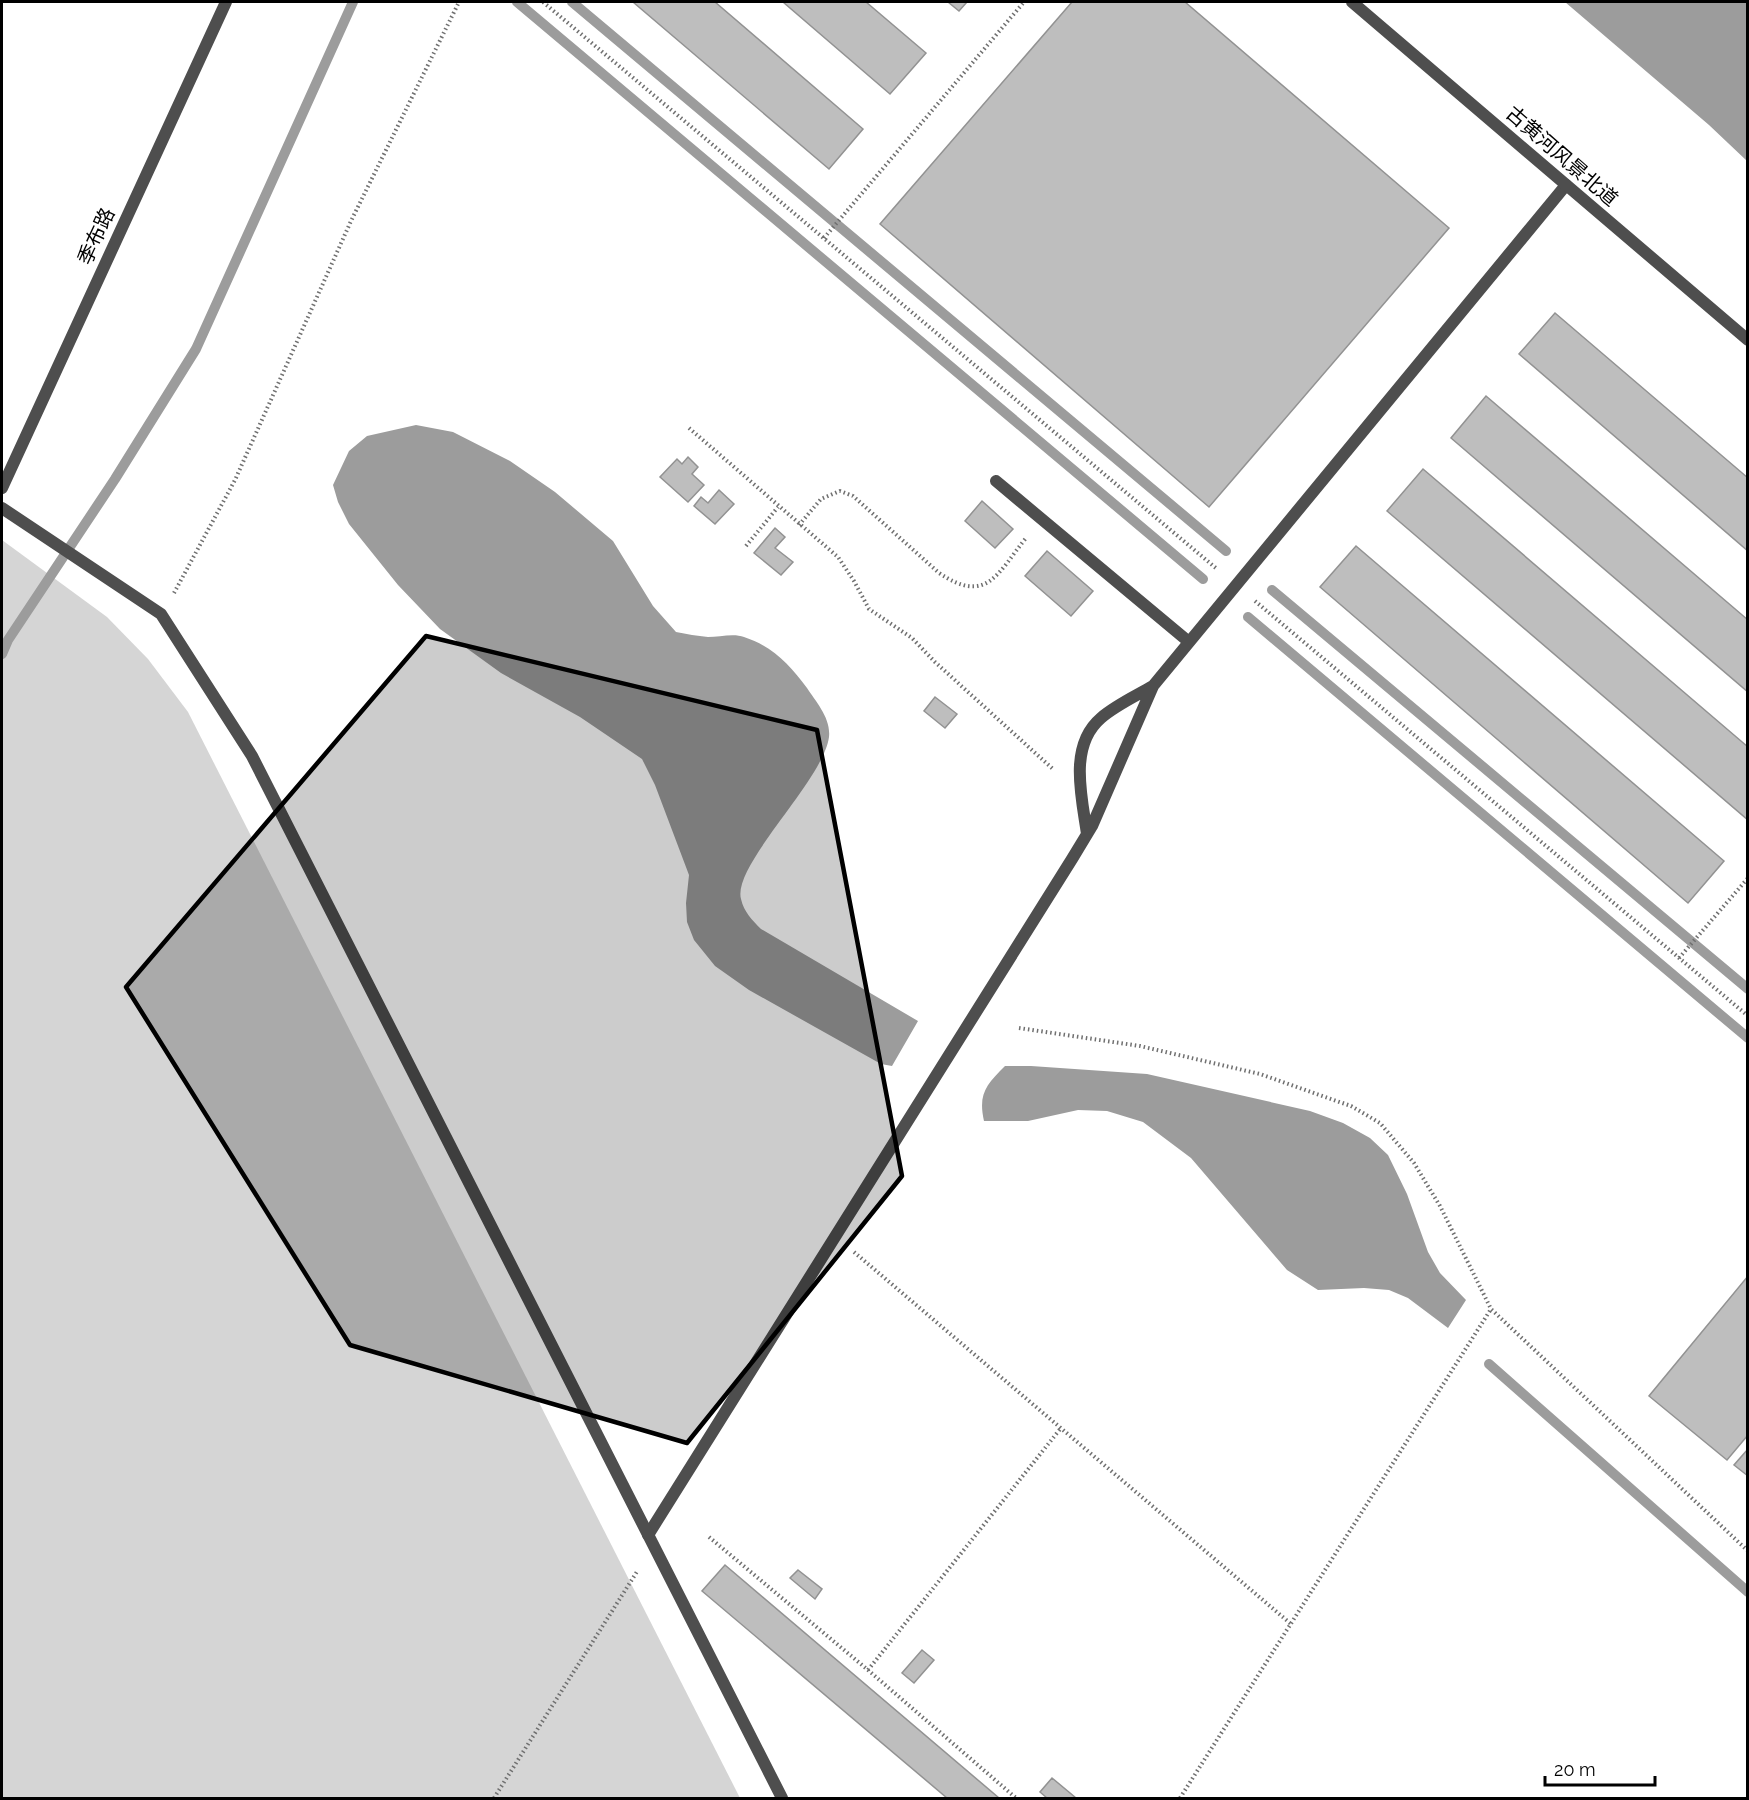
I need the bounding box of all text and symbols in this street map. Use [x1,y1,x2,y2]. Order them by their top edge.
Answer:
street label: 古黄河风景北道 [1501,101,1623,211]
street label: 季布路 [72,204,120,268]
scale bar [1545,1749,1654,1787]
text: 20 m [1554,1759,1596,1780]

